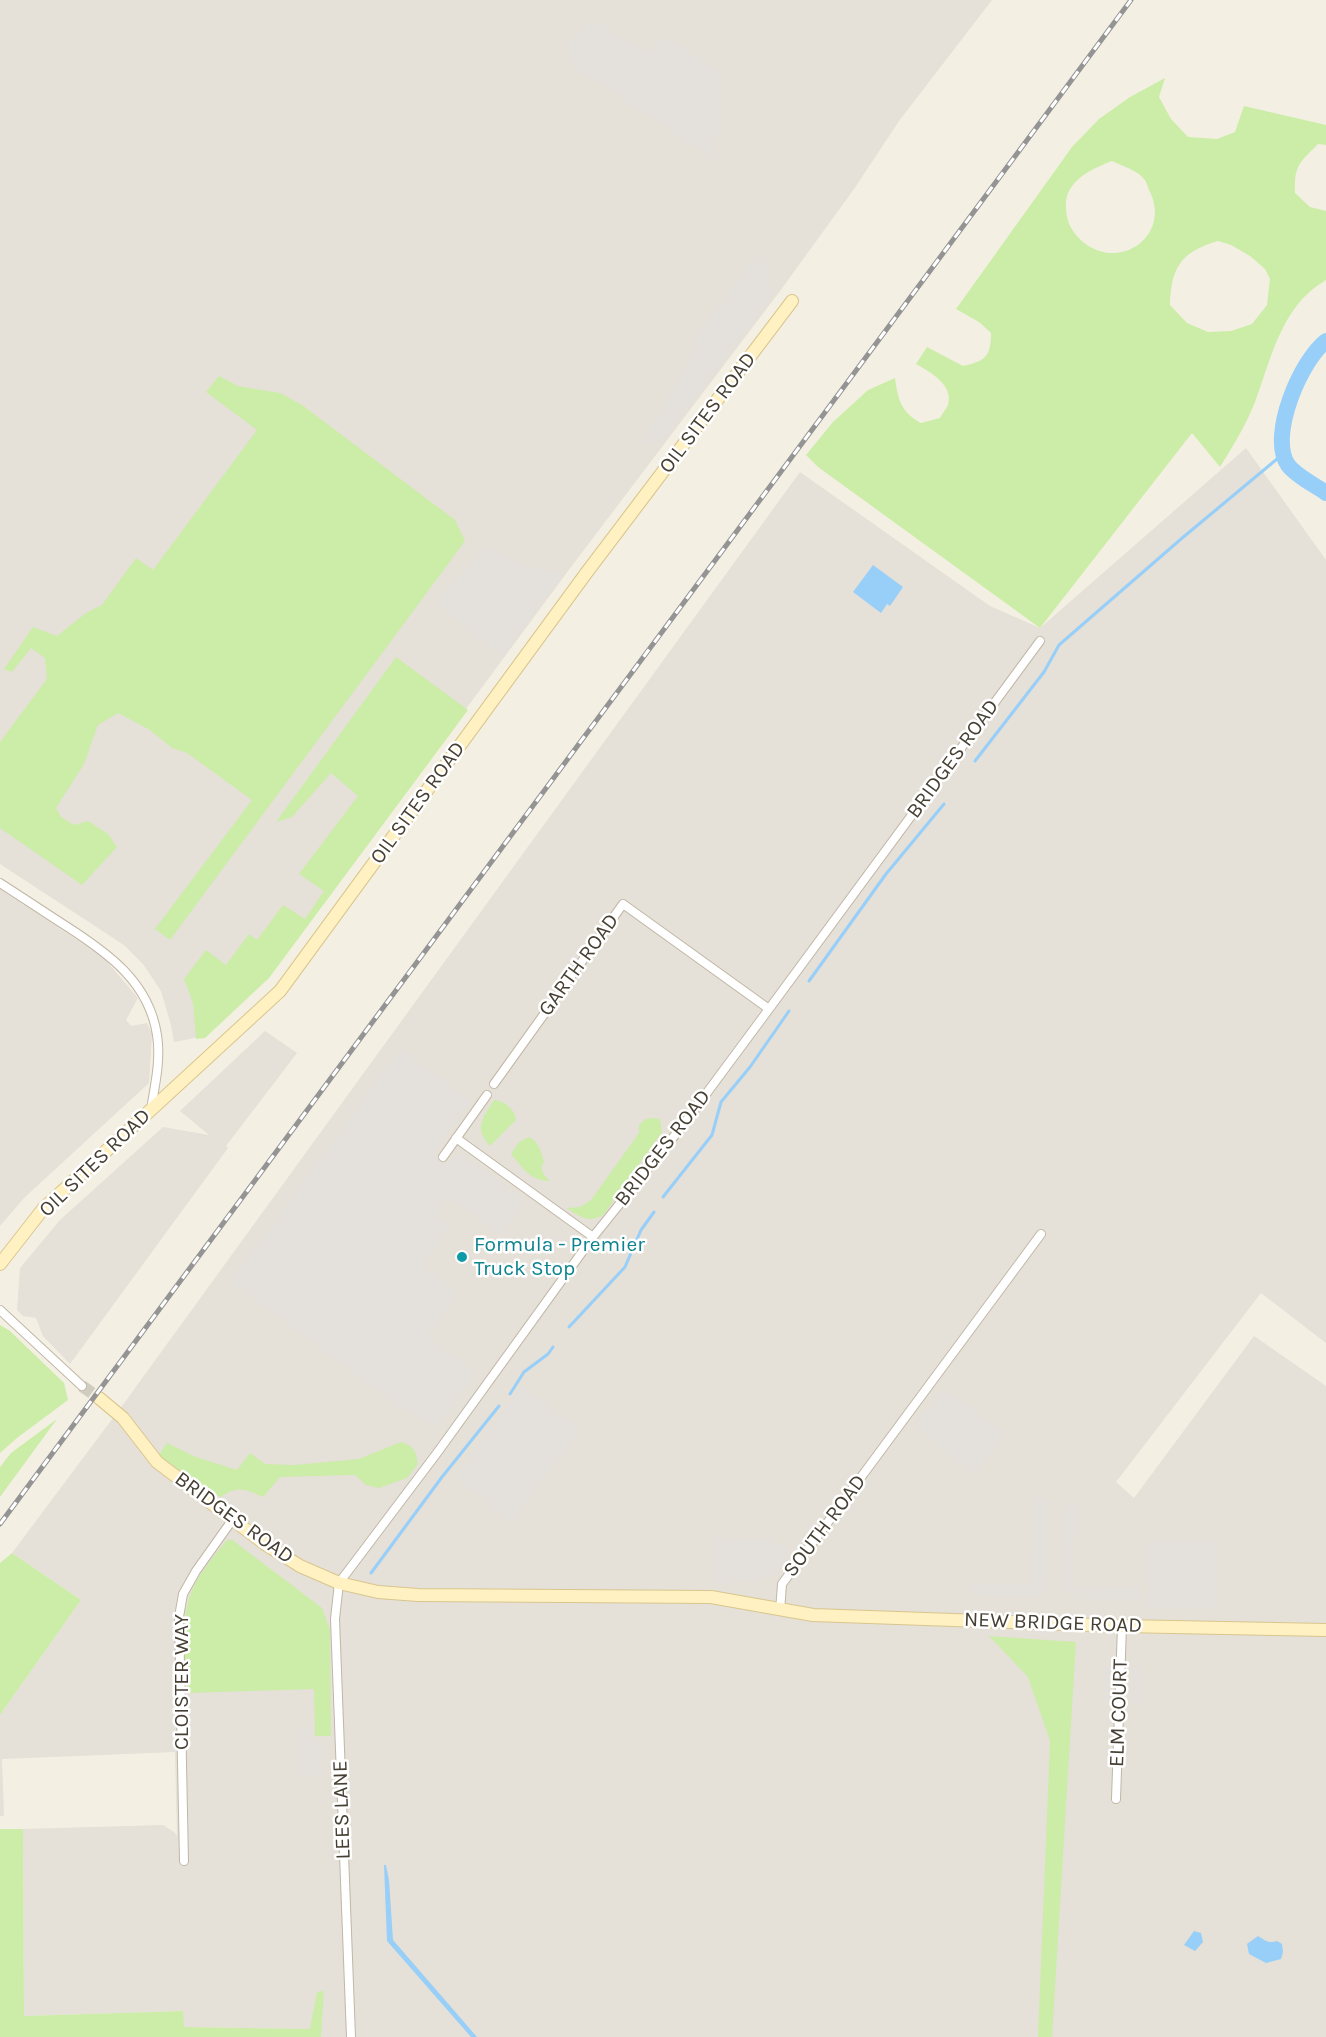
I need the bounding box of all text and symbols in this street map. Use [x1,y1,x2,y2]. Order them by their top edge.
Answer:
street label: OIL SITES ROAD [654,347,762,479]
street label: BRIDGES ROAD [901,695,1005,823]
street label: OIL SITES ROAD [365,737,471,869]
street label: GARTH ROAD [533,909,625,1021]
street label: BRIDGES ROAD [610,1085,716,1211]
street label: OIL SITES ROAD [34,1104,156,1222]
place label: Formula - Premier Truck Stop [474,1232,645,1282]
marker: Formula - Premier Truck Stop [455,1250,469,1264]
street label: BRIDGES ROAD [170,1466,298,1570]
street label: SOUTH ROAD [778,1470,872,1582]
street label: NEW BRIDGE ROAD [963,1607,1143,1639]
street label: CLOISTER WAY [169,1614,195,1750]
street label: ELM COURT [1105,1659,1133,1767]
street label: LEES LANE [328,1760,356,1860]

